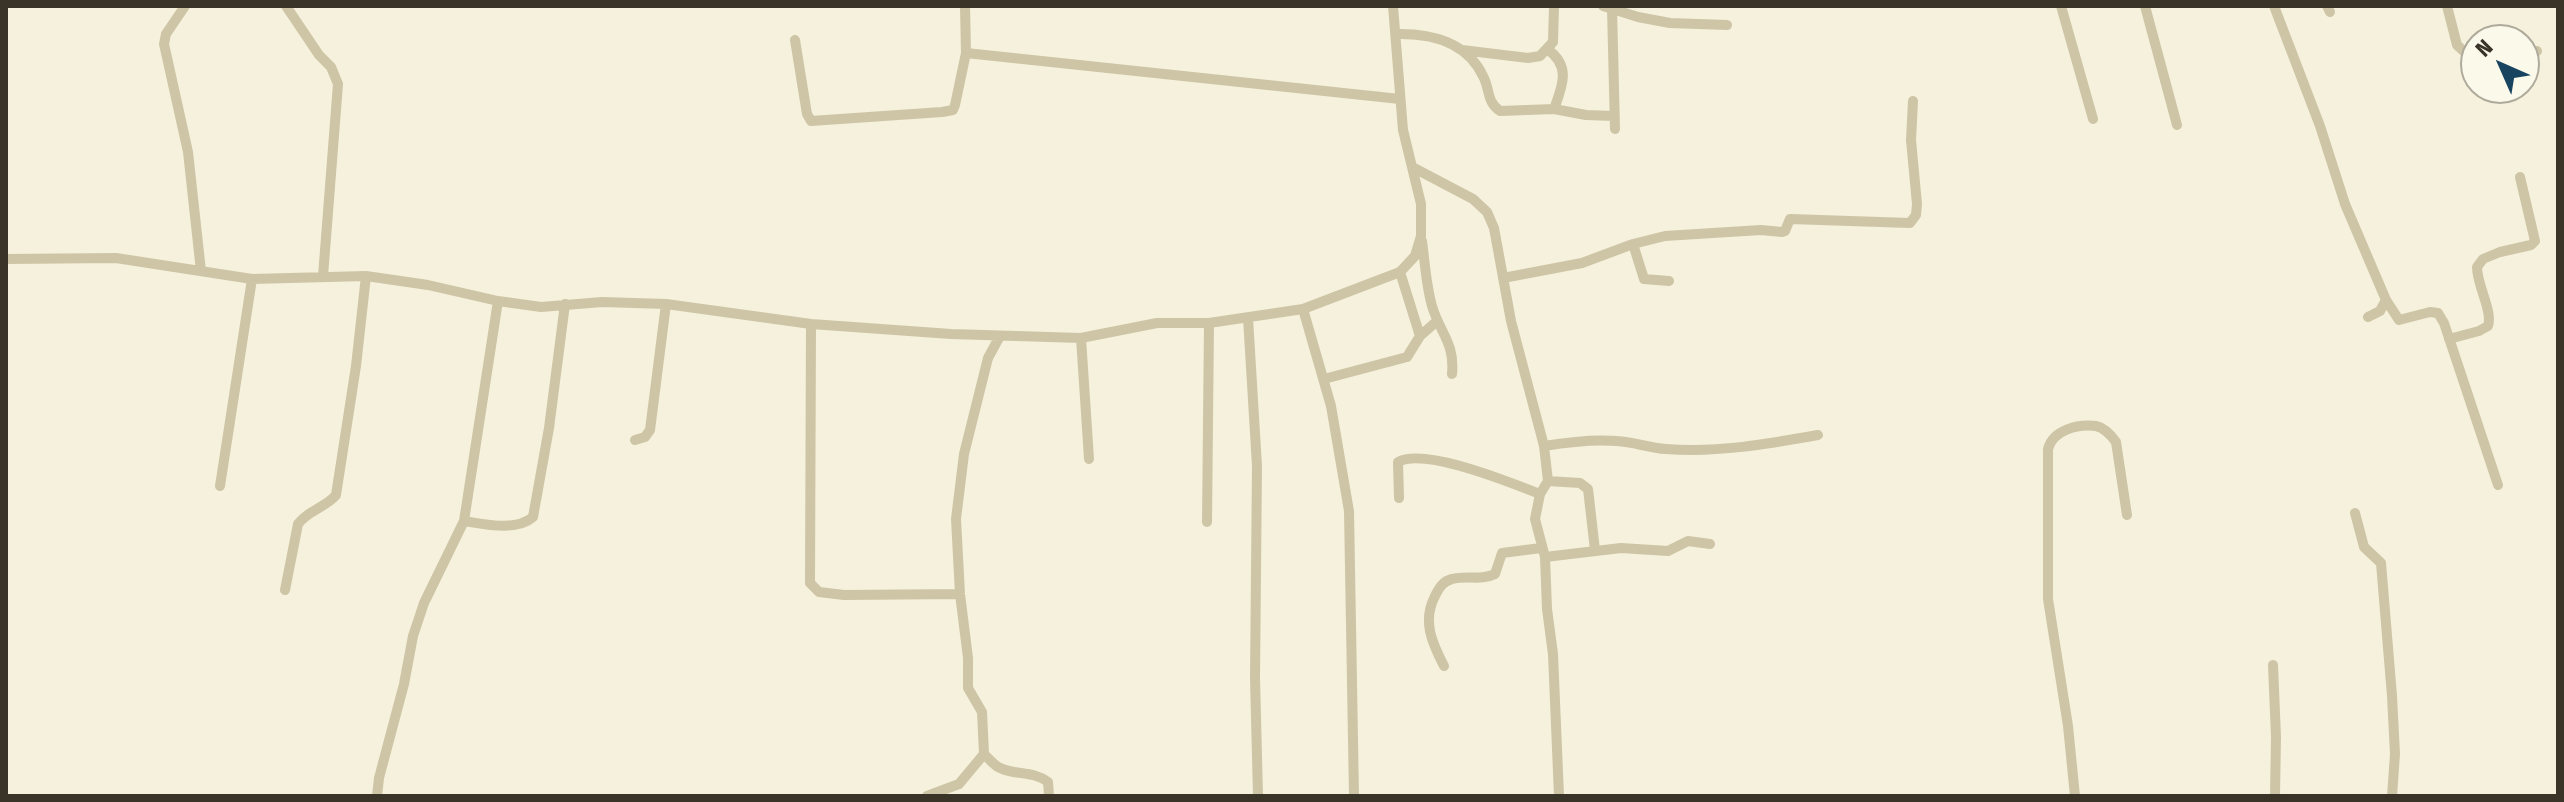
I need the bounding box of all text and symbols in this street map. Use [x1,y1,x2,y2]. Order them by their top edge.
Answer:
north arrow [2460,24,2540,104]
text: N [2470,34,2498,62]

